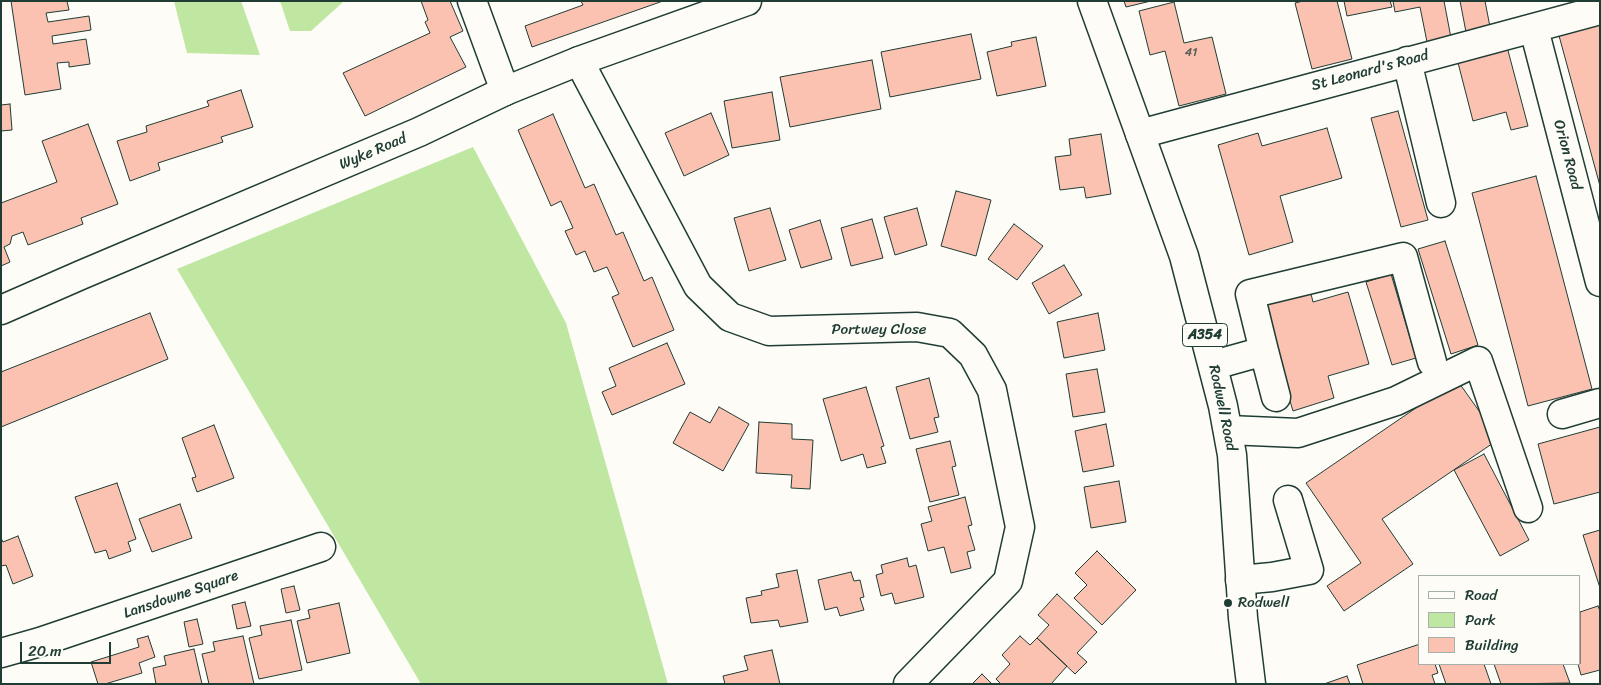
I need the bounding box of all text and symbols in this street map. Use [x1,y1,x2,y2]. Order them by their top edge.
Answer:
house number: 41 [1185,46,1197,60]
street label: St Leonard's Road [1310,47,1430,95]
street label: Orion Road [1549,118,1585,192]
street label: Wyke Road [337,130,409,174]
street label: Portwey Close [831,321,927,339]
road number: A354 [1182,324,1228,346]
street label: Rodwell Road [1204,363,1240,453]
street label: Lansdowne Square [121,567,241,623]
legend [1418,575,1581,665]
text: Road [1465,582,1497,608]
place label: Rodwell [1238,594,1289,612]
marker: Rodwell [1222,597,1234,609]
text: Park [1465,607,1496,633]
scale bar [22,632,114,664]
text: Building [1465,632,1519,658]
text: 20 m [28,638,62,664]

